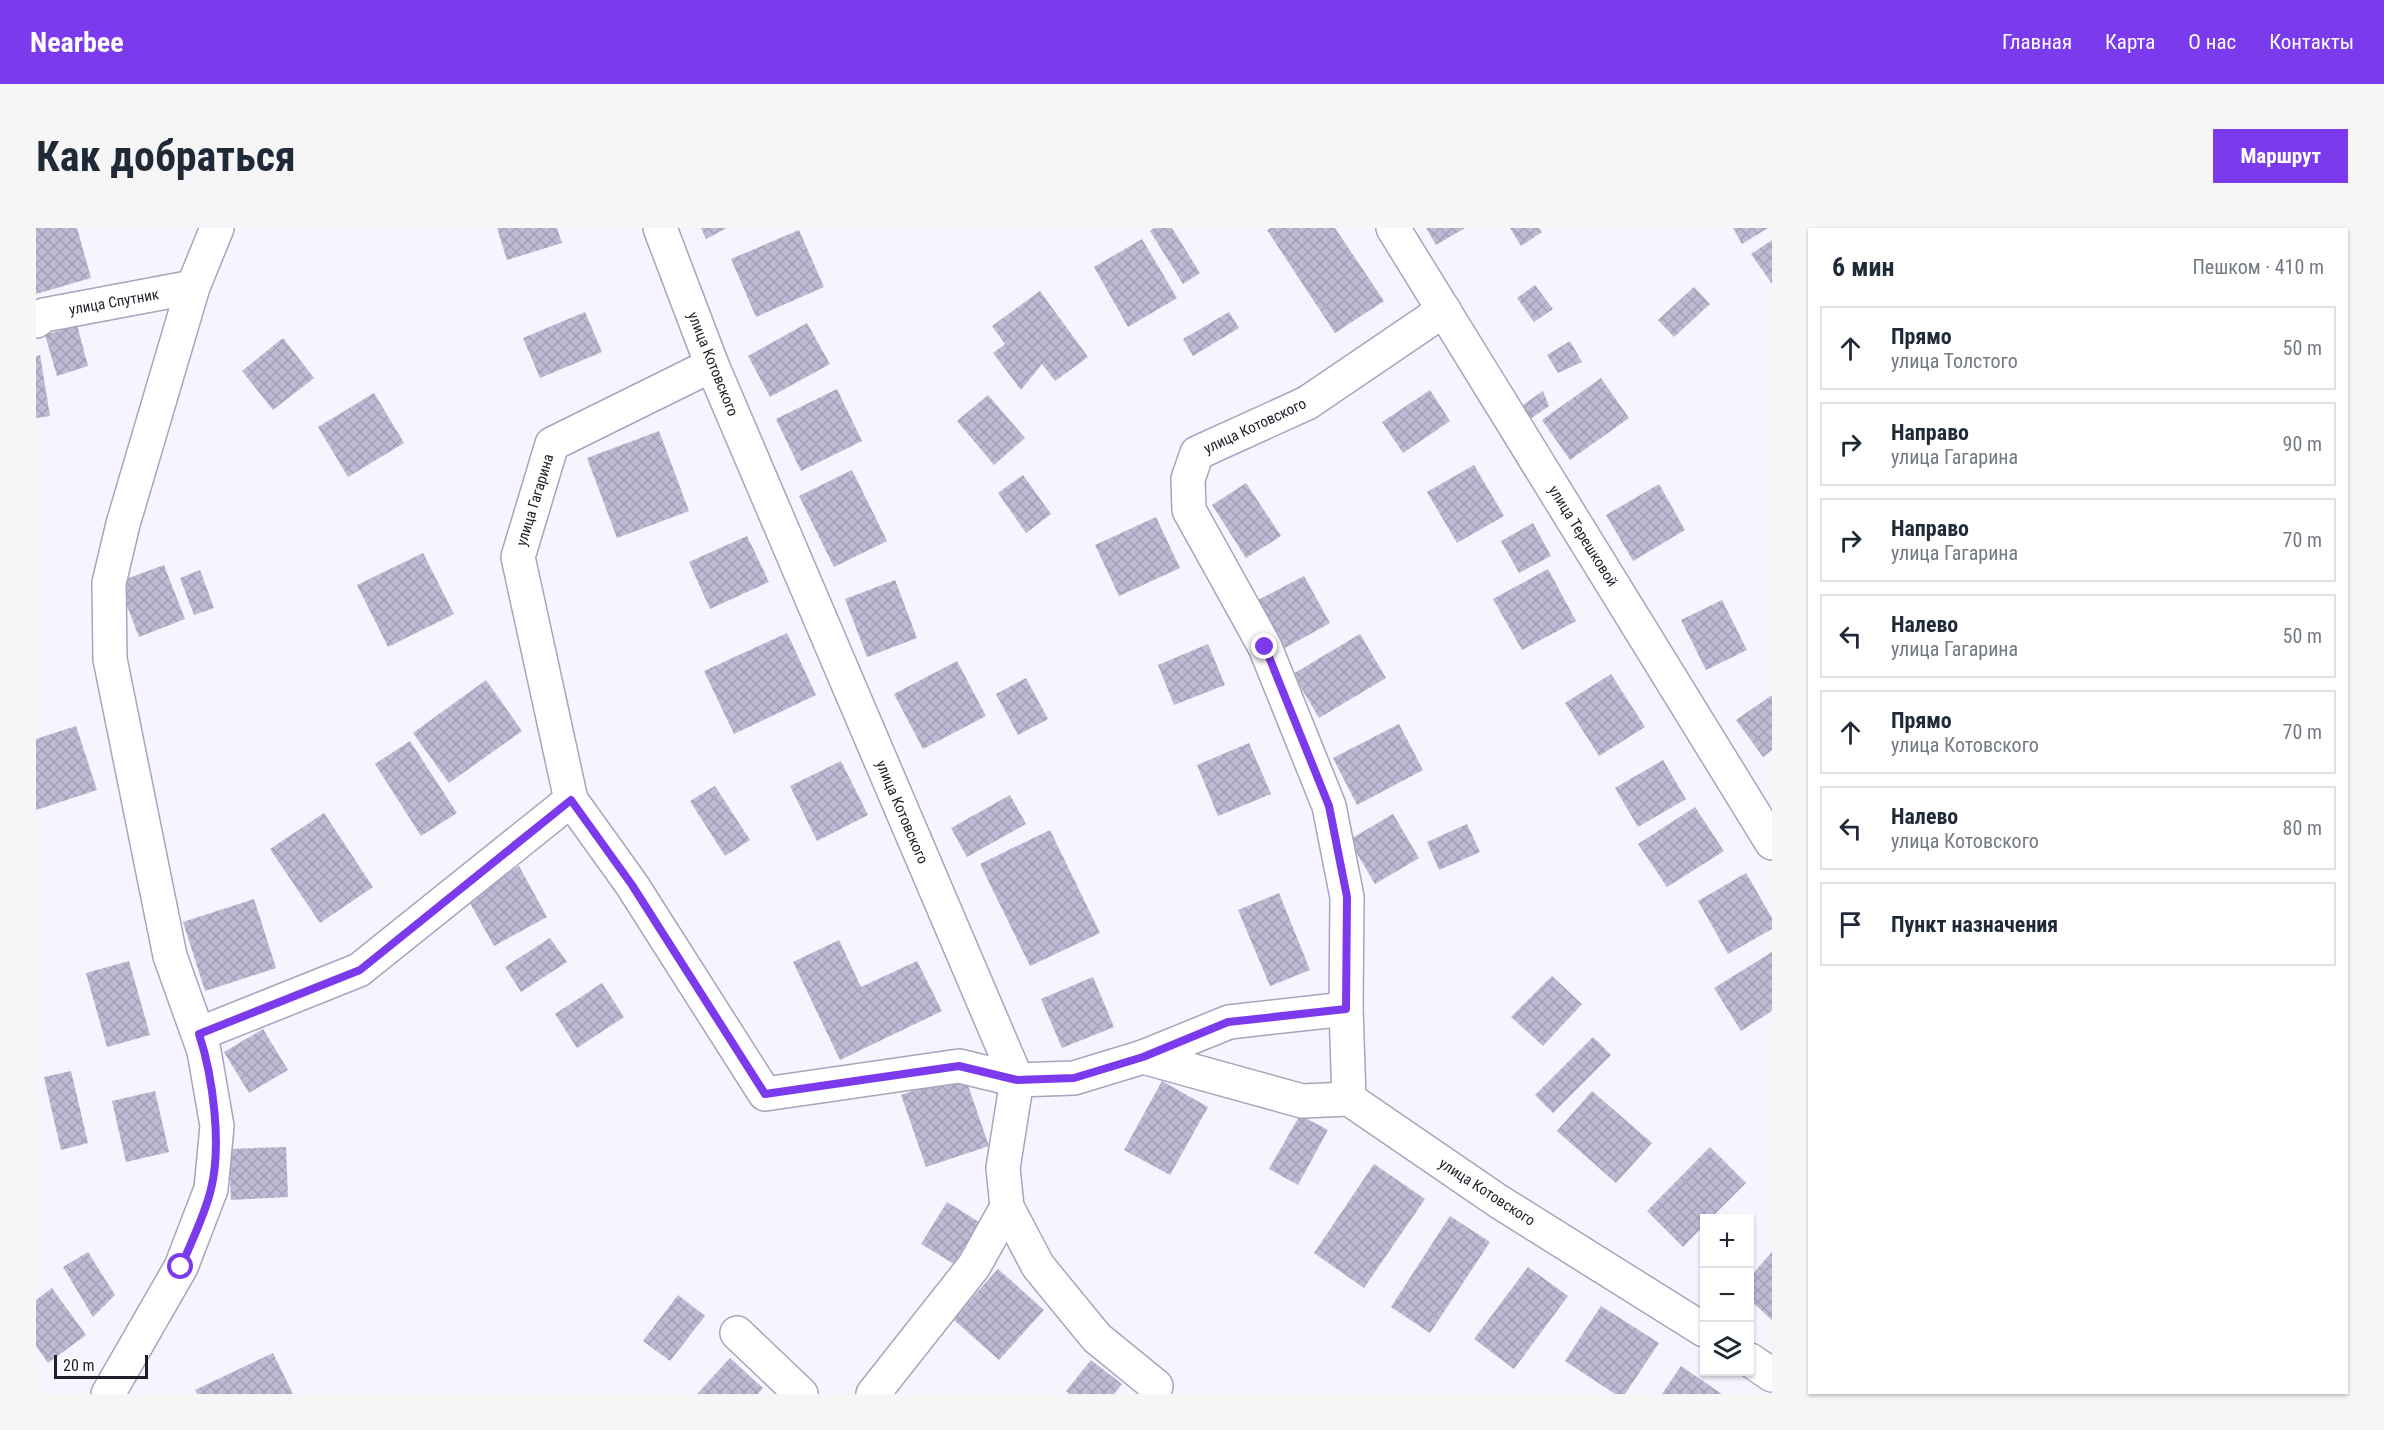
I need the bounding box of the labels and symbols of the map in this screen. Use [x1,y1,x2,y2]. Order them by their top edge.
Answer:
street label: улица Спутник [68,285,160,319]
street label: улица Котовского [684,309,742,419]
street label: улица Котовского [1201,394,1309,458]
street label: улица Гагарина [512,452,558,548]
street label: улица Терешковой [1545,482,1621,590]
route end [1251,633,1277,659]
street label: улица Котовского [872,757,932,867]
street label: улица Котовского [1436,1154,1538,1230]
route start [167,1253,193,1279]
scale bar [54,1352,148,1380]

